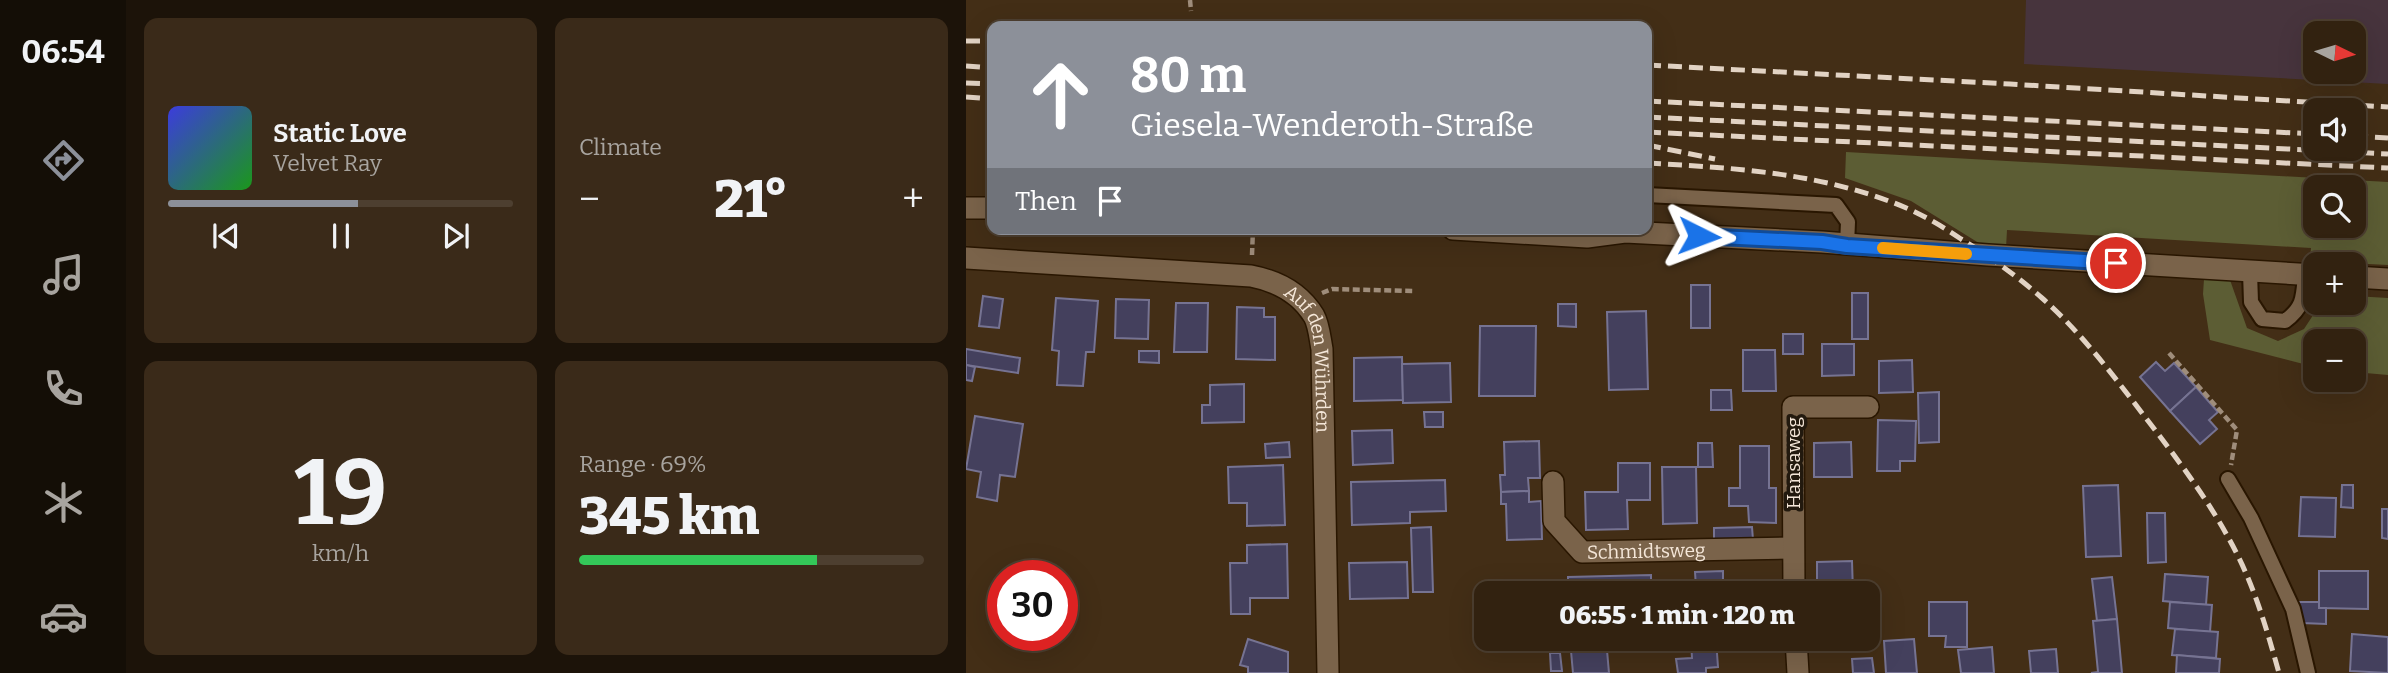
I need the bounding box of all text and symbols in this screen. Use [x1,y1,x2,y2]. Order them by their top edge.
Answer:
north arrow [2303,21,2366,84]
map controls [2303,21,2366,392]
text: 06:54 [21,33,105,71]
text: 80 m [1130,46,1246,105]
icon: ahead [1015,49,1106,140]
button: sound [2303,98,2366,161]
text: Giesela-Wenderoth-Straße [1130,106,1534,144]
text: Static Love [273,118,407,149]
text: Climate [579,133,662,161]
icon: directions [39,136,88,185]
text: Velvet Ray [273,149,382,177]
text: 21° [714,168,788,231]
button: search [2303,175,2366,238]
text: − [579,176,600,222]
text: + [902,176,924,222]
icon: arrive [1091,182,1129,220]
text: Then [1015,186,1077,217]
position arrow [1662,199,1736,273]
icon: previous [207,217,245,255]
icon: pause [322,217,360,255]
icon: next [437,217,475,255]
pin [2086,233,2146,293]
icon: arrive [2097,244,2135,282]
icon: music [39,250,88,299]
button: + [2303,252,2366,315]
street label: Auf den Wührden [1280,280,1335,433]
button: − [2303,329,2366,392]
icon: phone [39,364,88,413]
street label: Hansaweg [1782,417,1805,509]
text: 19 [294,439,387,548]
text: Range · 69% [579,450,707,478]
icon: climate [39,478,88,527]
text: 345 km [579,485,760,548]
street label: Schmidtsweg [1587,538,1706,563]
text: km/h [312,539,369,567]
speed limit sign: 30 [987,560,1078,651]
icon: car [39,592,88,641]
text: 06:55 · 1 min · 120 m [1559,600,1795,631]

